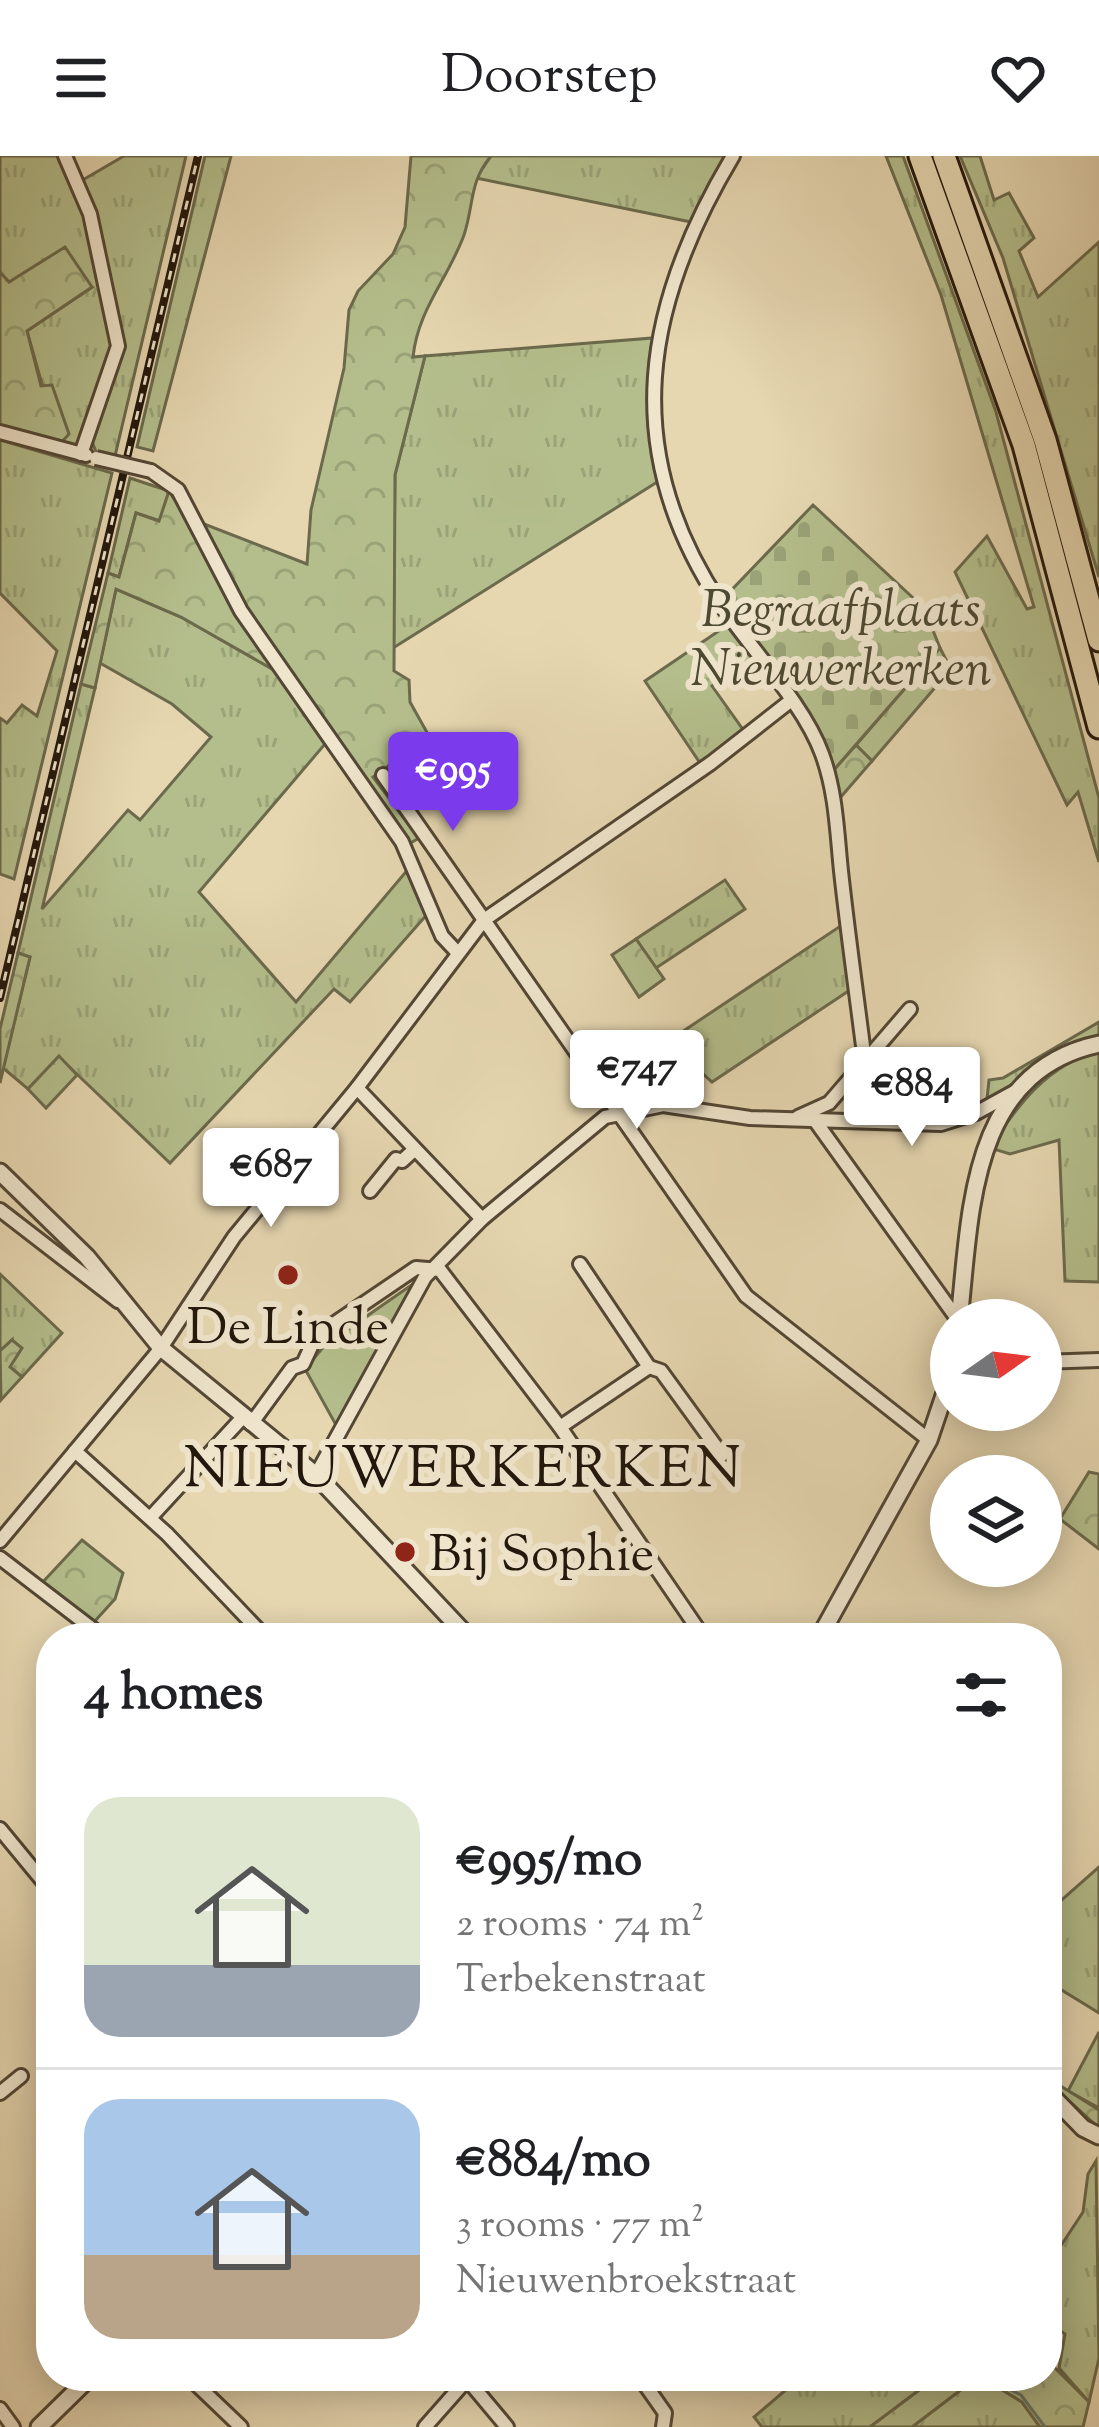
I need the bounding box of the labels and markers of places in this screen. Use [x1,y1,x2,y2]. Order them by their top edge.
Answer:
pin: €995 [382,732,524,834]
pin: €747 [566,1030,708,1132]
pin: €884 [841,1047,983,1149]
pin: €687 [200,1128,342,1230]
marker: De Linde [275,1262,301,1288]
place label: De Linde [187,1294,389,1367]
place label: Bij Sophie [429,1521,654,1594]
marker: Bij Sophie [392,1539,418,1565]

